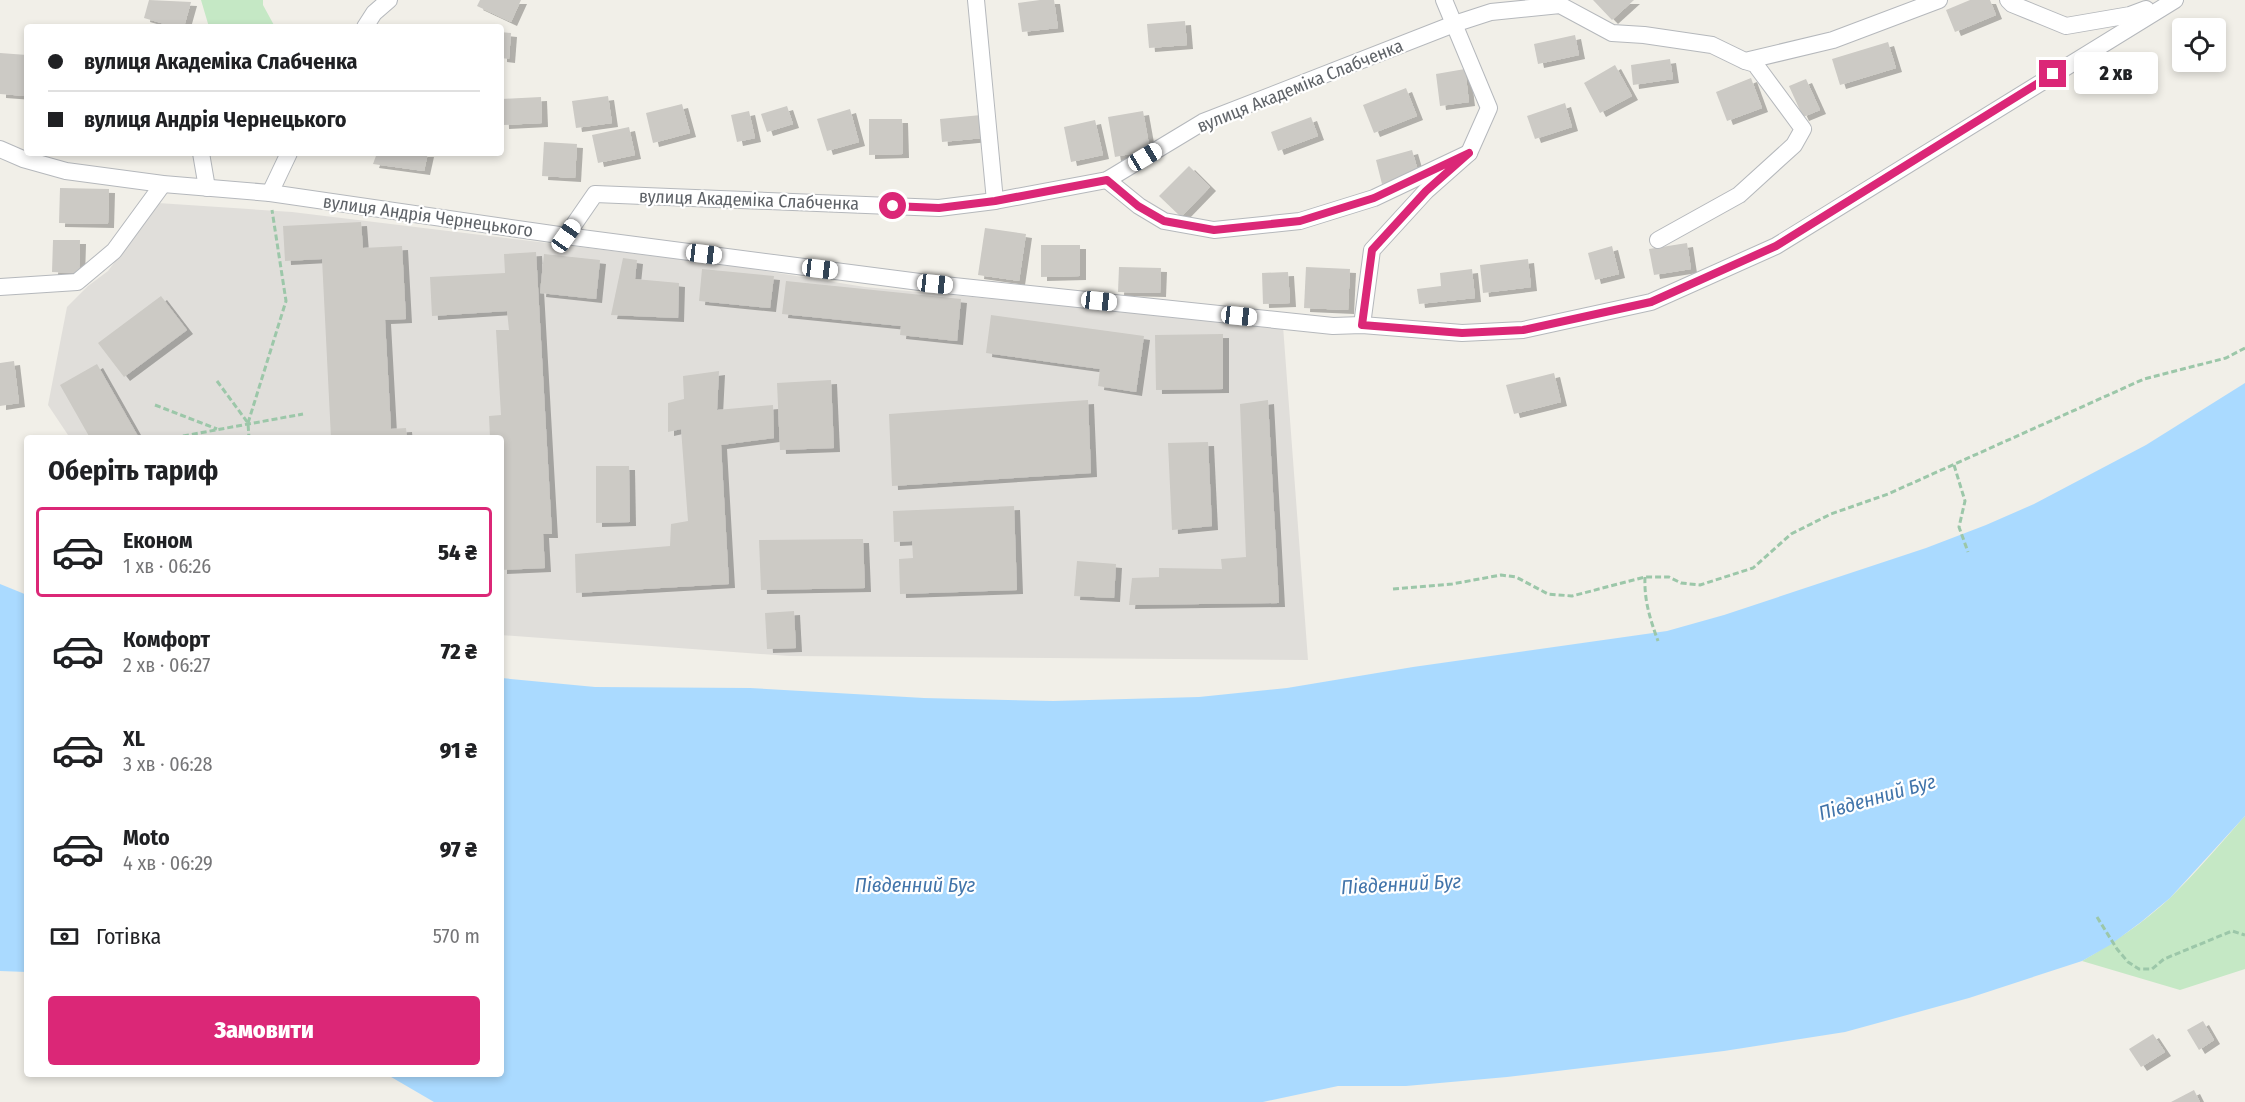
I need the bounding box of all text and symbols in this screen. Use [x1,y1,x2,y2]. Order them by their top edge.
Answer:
map controls [2172,18,2226,72]
button: locate [2172,18,2226,72]
street label: вулиця Академіка Слабченка [1194,34,1406,137]
text: вулиця Академіка Слабченка [84,48,358,75]
callout: 2 хв [2074,53,2158,95]
route end [2039,60,2066,87]
text: 2 хв [2099,61,2133,85]
text: вулиця Андрія Чернецького [84,106,347,133]
car [1125,140,1165,174]
street label: вулиця Академіка Слабченка [639,185,860,215]
street label: вулиця Андрія Чернецького [321,190,535,242]
route start [879,192,906,219]
car [548,216,584,256]
car [685,243,723,265]
car [801,258,839,280]
car [916,273,954,295]
car [1080,290,1118,312]
car [1220,305,1258,327]
text: Оберіть тариф [48,455,218,487]
icon: car [51,525,105,579]
text: Економ [123,527,193,554]
text: 54 ₴ [438,539,477,566]
text: 1 хв · 06:26 [123,554,211,578]
icon: car [51,624,105,678]
text: Комфорт [123,626,210,653]
text: 72 ₴ [441,638,477,665]
text: 2 хв · 06:27 [123,653,210,677]
icon: car [51,723,105,777]
text: XL [123,725,145,752]
text: 91 ₴ [440,737,477,764]
text: 3 хв · 06:28 [123,752,213,776]
water label: Південний Буг [1816,769,1938,825]
icon: car [51,822,105,876]
text: Moto [123,824,170,851]
text: 97 ₴ [440,836,477,863]
text: 4 хв · 06:29 [123,851,213,875]
water label: Південний Буг [1340,869,1462,899]
water label: Південний Буг [855,873,975,897]
icon: cash [48,920,81,953]
text: Готівка [96,923,161,950]
text: 570 m [433,924,480,948]
button: Замовити [48,996,480,1065]

